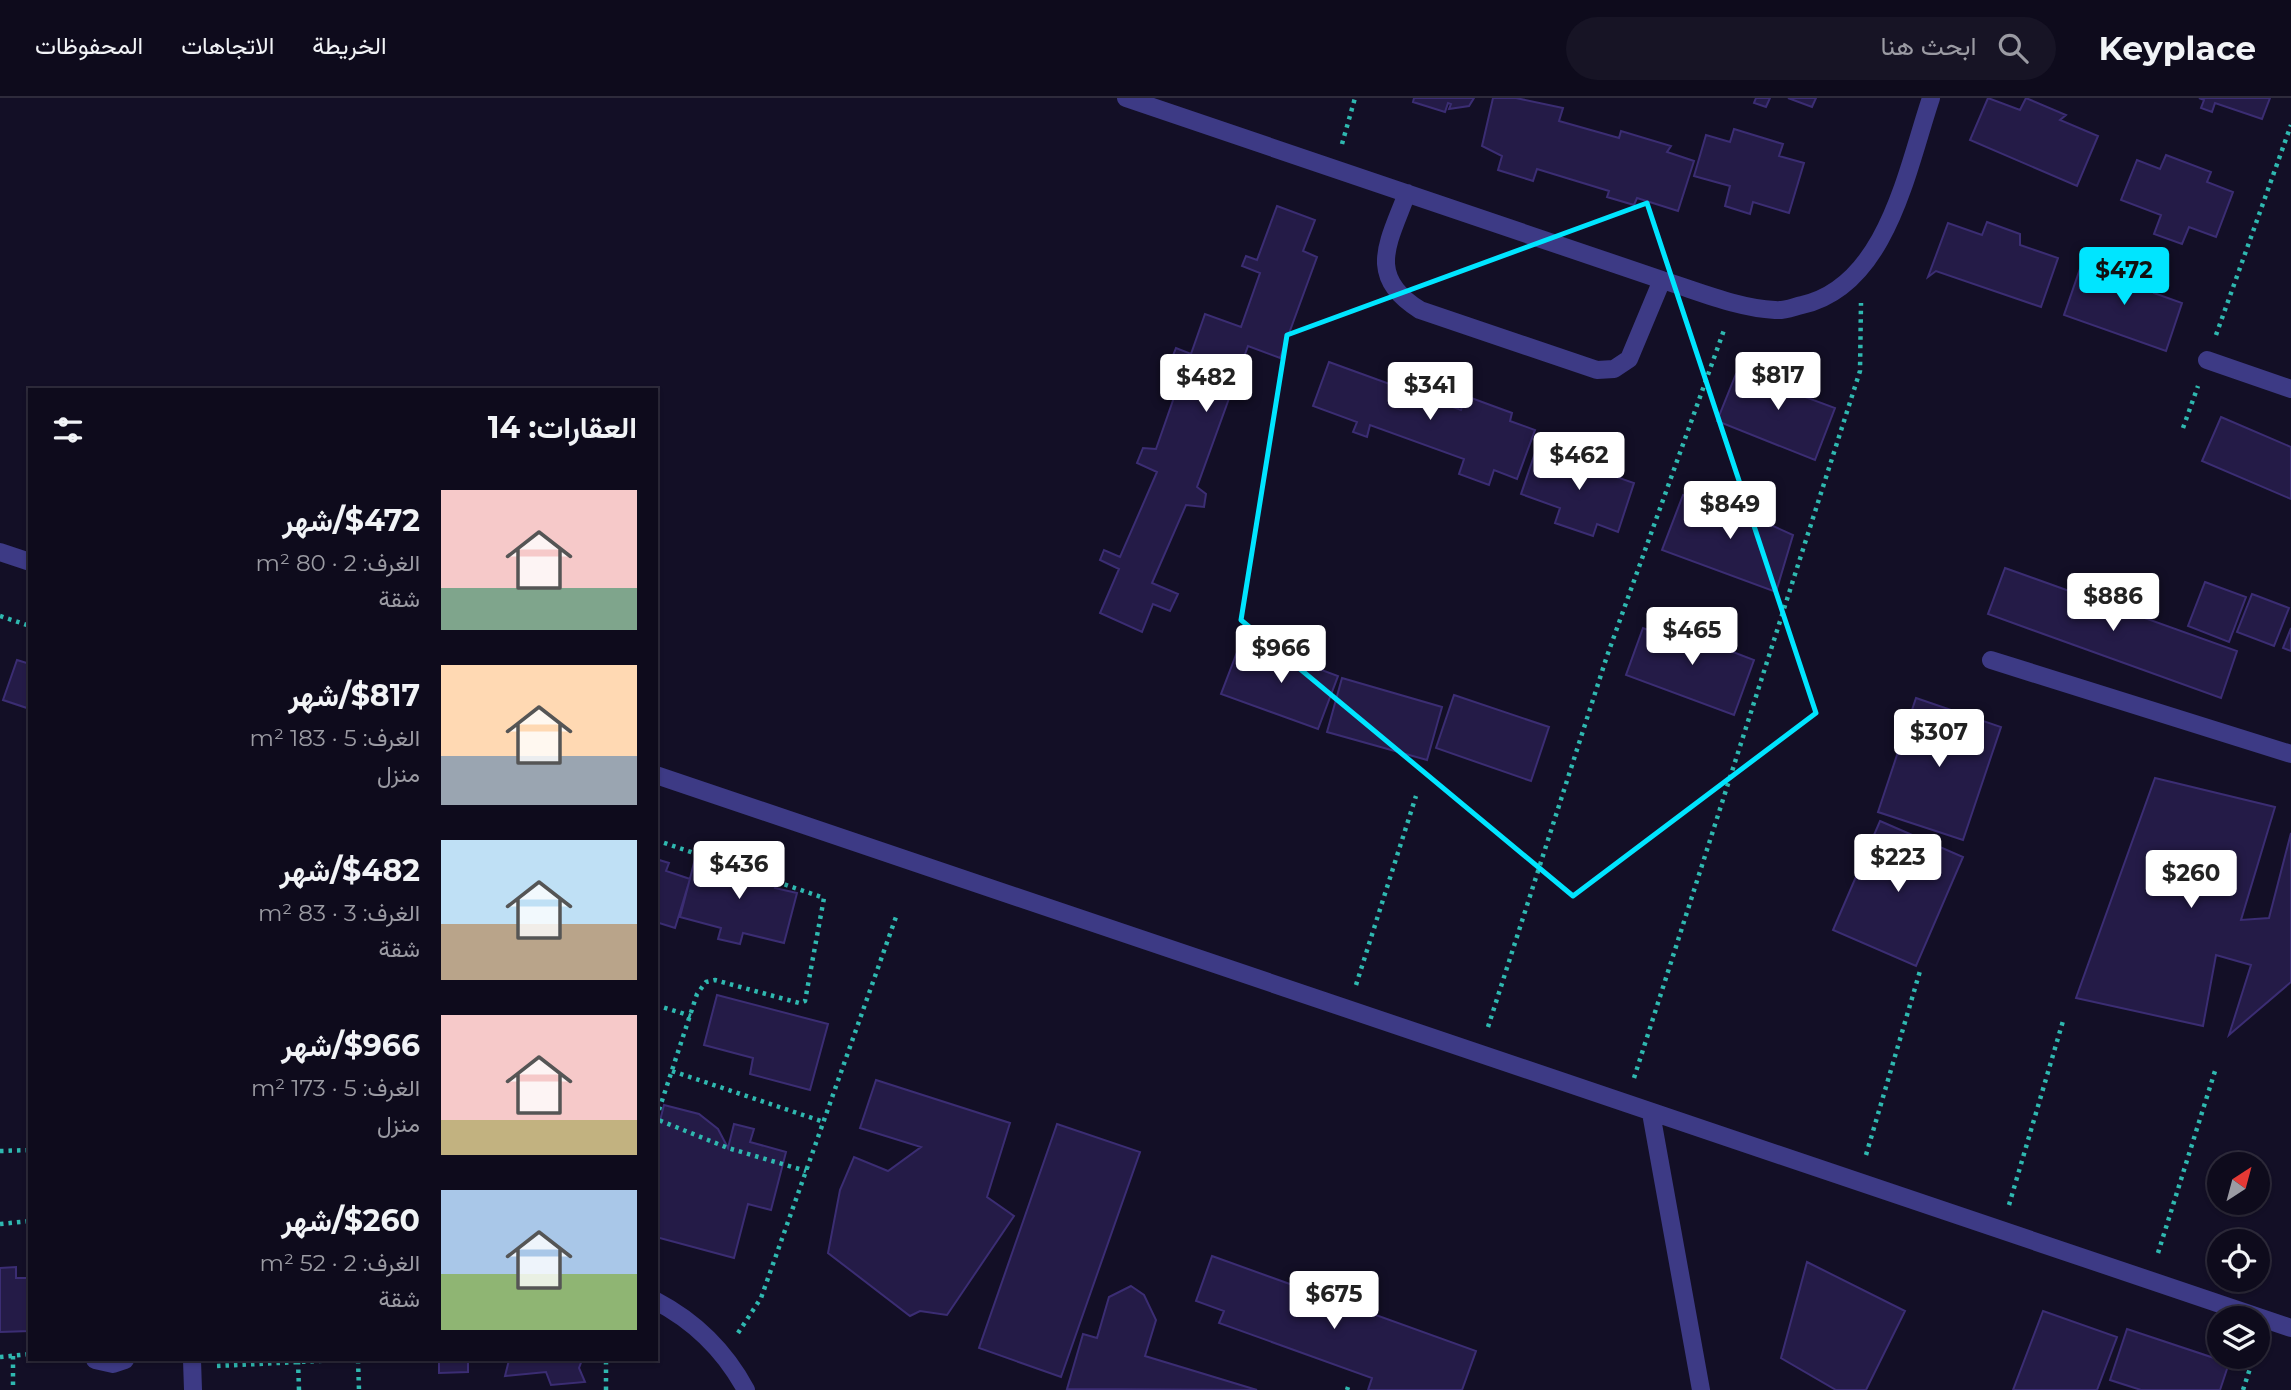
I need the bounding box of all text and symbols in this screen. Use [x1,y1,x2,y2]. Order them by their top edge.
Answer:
search box [1566,17,2056,80]
text: Keyplace [2098,28,2256,68]
icon: search [1994,29,2032,67]
text: ابحث هنا [1880,30,1976,62]
text: المحفوظات [35,31,143,60]
text: الاتجاهات [181,31,274,60]
text: الخريطة [312,31,387,60]
pin: $472 [2083,248,2165,307]
text: $472 [2095,256,2153,284]
pin: $817 [1737,352,1819,412]
pin: $482 [1165,354,1247,414]
text: $817 [1751,361,1805,389]
pin: $341 [1389,362,1471,422]
text: $482 [1176,363,1236,391]
text: $341 [1404,371,1456,399]
text: العقارات: 14 [488,409,637,446]
icon: filters [49,411,87,449]
pin: $462 [1538,432,1620,492]
text: $462 [1550,441,1608,469]
pin: $849 [1689,482,1771,541]
text: $849 [1700,490,1760,518]
text: $472/شهر [282,502,420,539]
icon: home [497,518,581,602]
text: الغرف: 2 · 80 m² [256,549,420,577]
pin: $886 [2072,574,2154,633]
text: $886 [2083,582,2143,610]
text: شقة [378,585,420,613]
pin: $465 [1651,608,1733,667]
text: $465 [1662,616,1722,644]
pin: $966 [1240,626,1322,685]
text: $966 [1252,634,1310,662]
text: $817/شهر [288,677,420,714]
icon: home [497,693,581,777]
pin: $307 [1898,710,1980,769]
text: $307 [1910,718,1968,746]
text: الغرف: 5 · 183 m² [250,724,420,752]
text: منزل [377,760,420,788]
pin: $223 [1857,834,1939,894]
pin: $436 [698,842,780,901]
text: $223 [1870,843,1926,871]
text: $436 [710,850,768,878]
pin: $260 [2150,850,2232,910]
text: $482/شهر [280,852,420,889]
text: $260 [2162,859,2220,887]
icon: home [497,868,581,952]
text: الغرف: 3 · 83 m² [258,899,420,927]
text: شقة [378,935,420,963]
text: $966/شهر [281,1027,420,1064]
icon: home [497,1043,581,1127]
text: الغرف: 5 · 173 m² [251,1074,420,1102]
text: منزل [377,1110,420,1138]
north arrow [2207,1152,2270,1214]
map controls [2207,1152,2270,1369]
text: $260/شهر [281,1202,420,1239]
icon: home [497,1218,581,1302]
button: locate [2207,1229,2270,1292]
text: الغرف: 2 · 52 m² [259,1249,420,1277]
pin: $675 [1293,1272,1375,1331]
text: $675 [1306,1280,1362,1308]
text: شقة [378,1285,420,1313]
button: layers [2207,1306,2270,1369]

